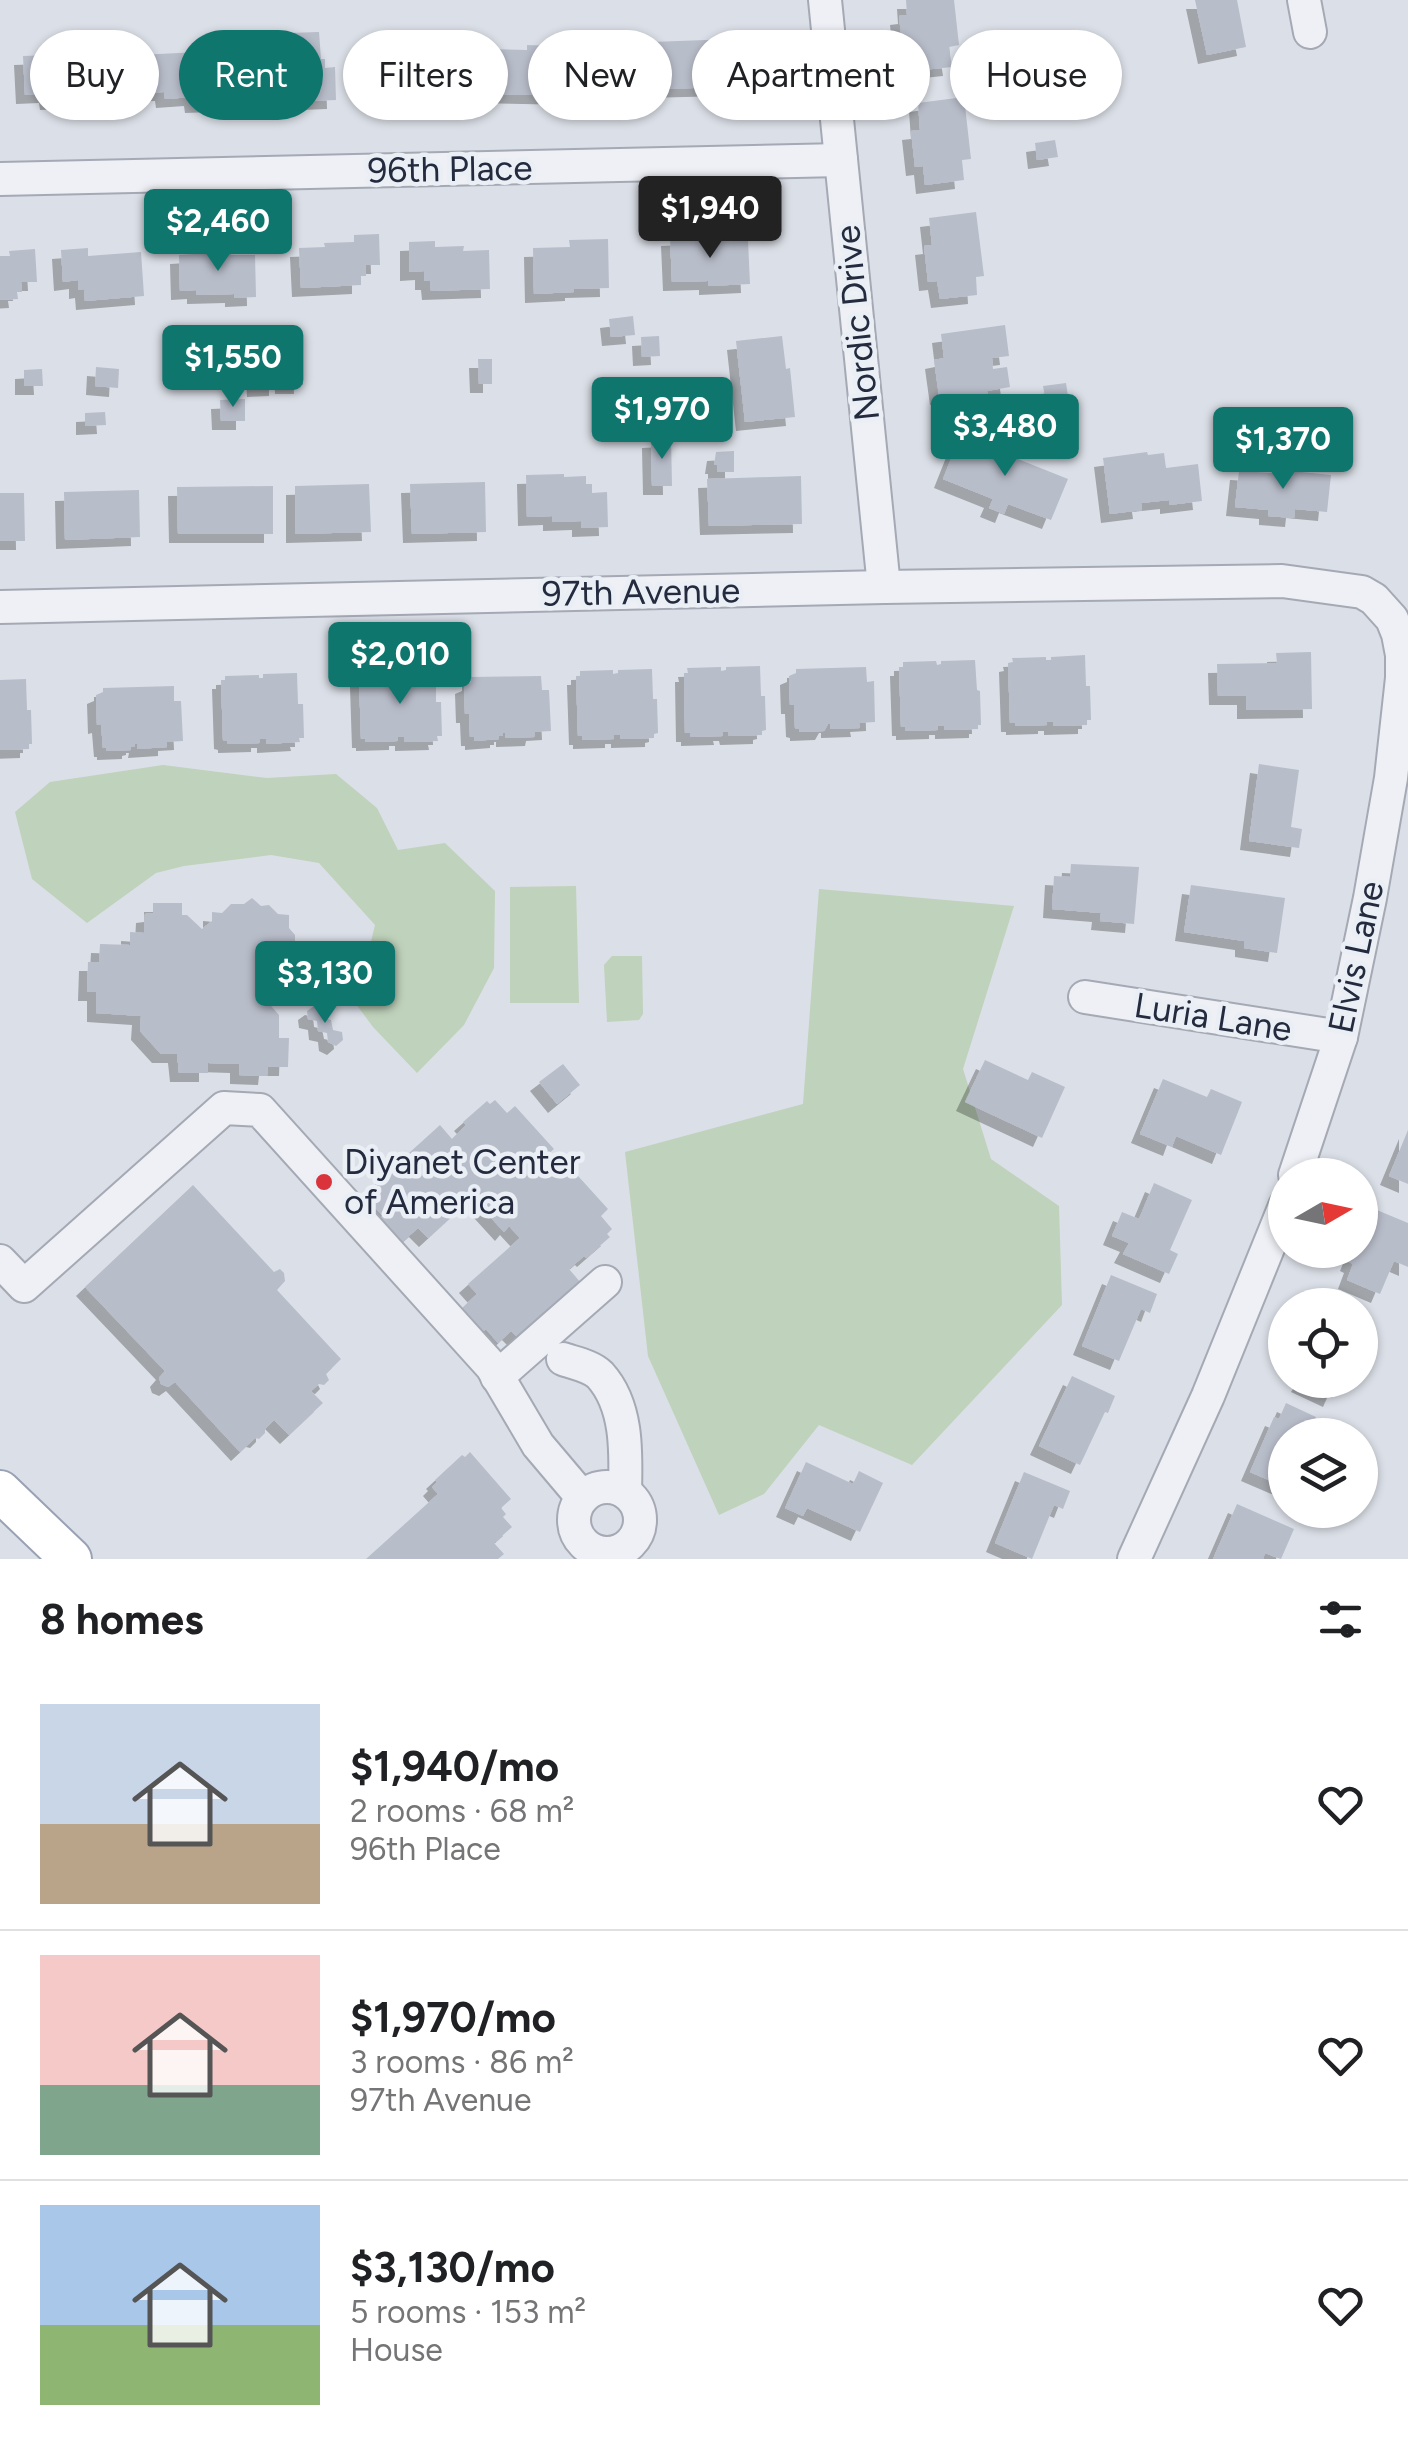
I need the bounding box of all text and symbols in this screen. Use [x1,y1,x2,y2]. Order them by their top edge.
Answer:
chip: Buy [30,30,159,120]
chip: Rent [179,30,323,120]
chip: Filters [343,30,508,120]
chip: New [528,30,672,120]
chip: Apartment [692,30,930,120]
chip: House [950,30,1122,120]
street label: 96th Place [367,147,533,191]
pin: $1,940 [629,176,791,261]
pin: $2,460 [137,189,299,274]
text: $1,940 [660,189,760,227]
text: $2,460 [166,202,270,240]
street label: Nordic Drive [826,223,888,423]
pin: $1,550 [152,325,314,410]
text: $1,550 [184,338,282,376]
pin: $1,970 [581,377,743,462]
text: $1,970 [614,390,710,428]
pin: $3,480 [924,394,1086,479]
text: $3,480 [953,407,1057,445]
pin: $1,370 [1202,407,1364,492]
text: $1,370 [1235,420,1331,458]
street label: 97th Avenue [541,569,741,615]
pin: $2,010 [319,622,481,707]
text: $2,010 [350,635,450,673]
street label: Elvis Lane [1319,877,1393,1037]
pin: $3,130 [244,941,406,1026]
text: $3,130 [277,954,373,992]
street label: Luria Lane [1131,984,1295,1050]
place label: Diyanet Center of America [344,1141,581,1223]
north arrow [1268,1158,1378,1268]
map controls [1268,1158,1378,1528]
marker: Diyanet Center of America [313,1171,335,1193]
button: locate [1268,1288,1378,1398]
button: layers [1268,1418,1378,1528]
icon: filters [1313,1592,1368,1647]
text: 8 homes [40,1594,204,1645]
text: $1,940/mo [350,1741,559,1792]
icon: home [120,1744,240,1864]
icon: heart [1313,1777,1368,1832]
text: 2 rooms · 68 m² [350,1792,574,1830]
text: 96th Place [350,1830,501,1868]
text: $1,970/mo [350,1992,556,2043]
icon: home [120,1995,240,2115]
icon: heart [1313,2028,1368,2083]
text: 3 rooms · 86 m² [350,2043,574,2081]
text: 97th Avenue [350,2081,531,2119]
text: $3,130/mo [350,2242,555,2293]
icon: home [120,2245,240,2365]
icon: heart [1313,2278,1368,2333]
text: 5 rooms · 153 m² [350,2293,586,2331]
text: House [350,2331,443,2369]

